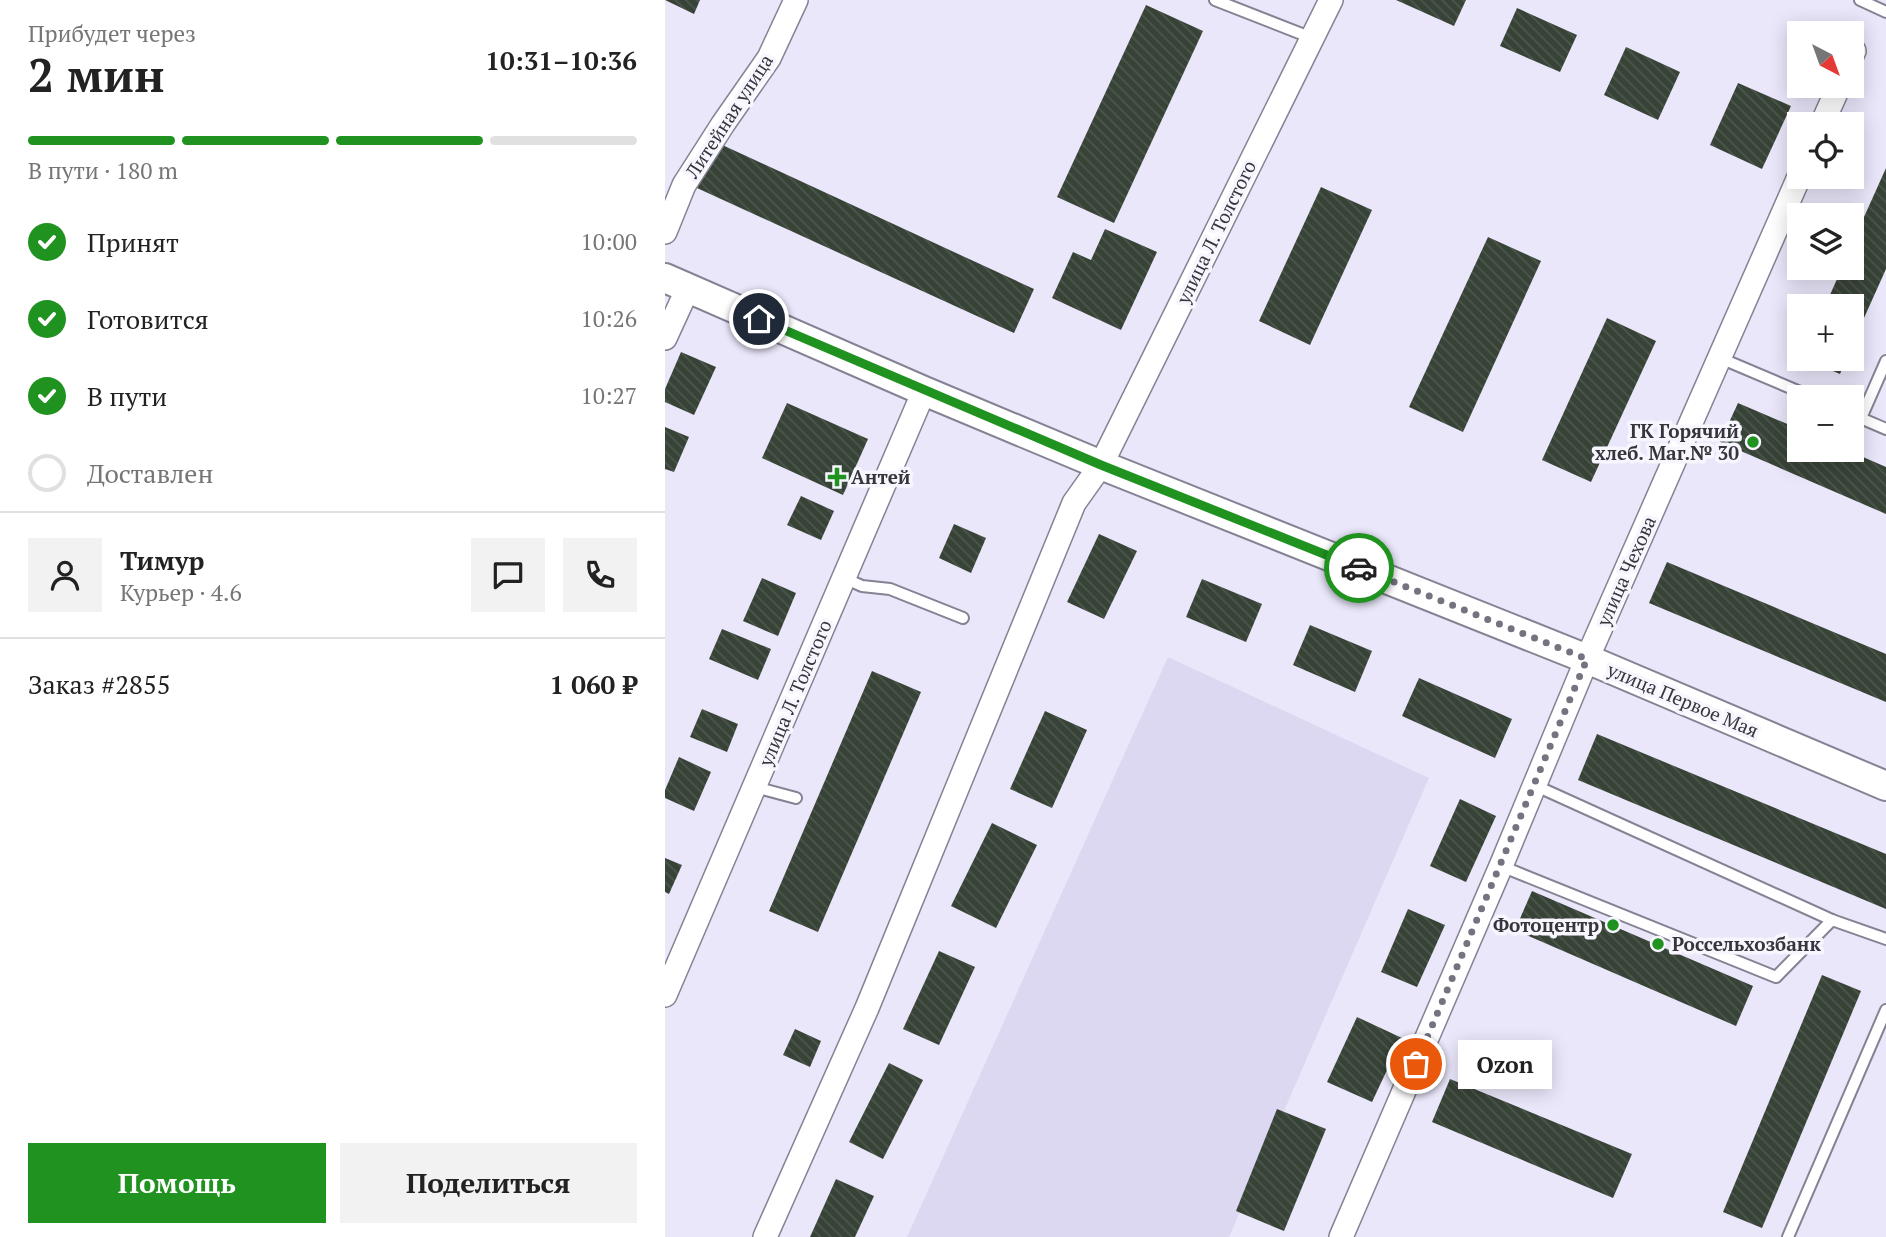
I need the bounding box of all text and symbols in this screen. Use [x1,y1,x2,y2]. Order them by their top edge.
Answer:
text: Прибудет через [28,18,196,49]
north arrow [1787,21,1864,98]
map controls [1787,21,1864,462]
text: 10:31–10:36 [485,43,637,77]
text: 2 мин [28,44,165,105]
street label: Литейная улица [679,49,778,183]
button: locate [1787,112,1864,189]
text: В пути · 180 m [28,155,178,186]
street label: улица Л. Толстого [1170,156,1261,309]
button: layers [1787,203,1864,280]
icon: check [28,223,66,261]
text: Принят [87,225,179,259]
text: 10:00 [580,226,637,257]
pin [729,289,789,349]
button: + [1787,294,1864,371]
icon: check [28,300,66,338]
icon: home [740,300,778,338]
text: Готовится [87,302,209,336]
text: 10:26 [580,303,637,334]
icon: check [28,377,66,415]
text: В пути [87,379,167,413]
text: 10:27 [580,380,637,411]
button: − [1787,385,1864,462]
place label: ГК Горячий хлеб. Маг.№ 30 [1595,418,1739,465]
marker: ГК Горячий хлеб. Маг.№ 30 [1745,434,1761,450]
text: Доставлен [87,456,213,490]
place label: Антей [851,464,911,489]
marker: Антей [829,469,845,485]
street label: улица Чехова [1590,511,1661,631]
courier [1324,533,1394,603]
button: person [28,538,102,612]
button: chat [471,538,545,612]
button: phone [563,538,637,612]
text: Тимур [120,543,204,577]
icon: car [1340,549,1378,587]
text: Курьер · 4.6 [120,577,242,608]
street label: улица Л. Толстого [752,616,837,771]
street label: улица Первое Мая [1603,656,1763,743]
text: Заказ #2855 [28,667,171,701]
text: 1 060 ₽ [550,667,637,701]
place label: Фотоцентр [1493,912,1599,937]
marker: Фотоцентр [1605,917,1621,933]
place label: Россельхозбанк [1672,931,1821,956]
marker: Россельхозбанк [1650,936,1666,952]
pin [1386,1034,1446,1094]
callout: Ozon [1458,1040,1553,1088]
icon: bag [1397,1045,1435,1083]
text: Ozon [1477,1049,1533,1080]
button: Помощь [28,1143,326,1223]
button: Поделиться [340,1143,637,1223]

